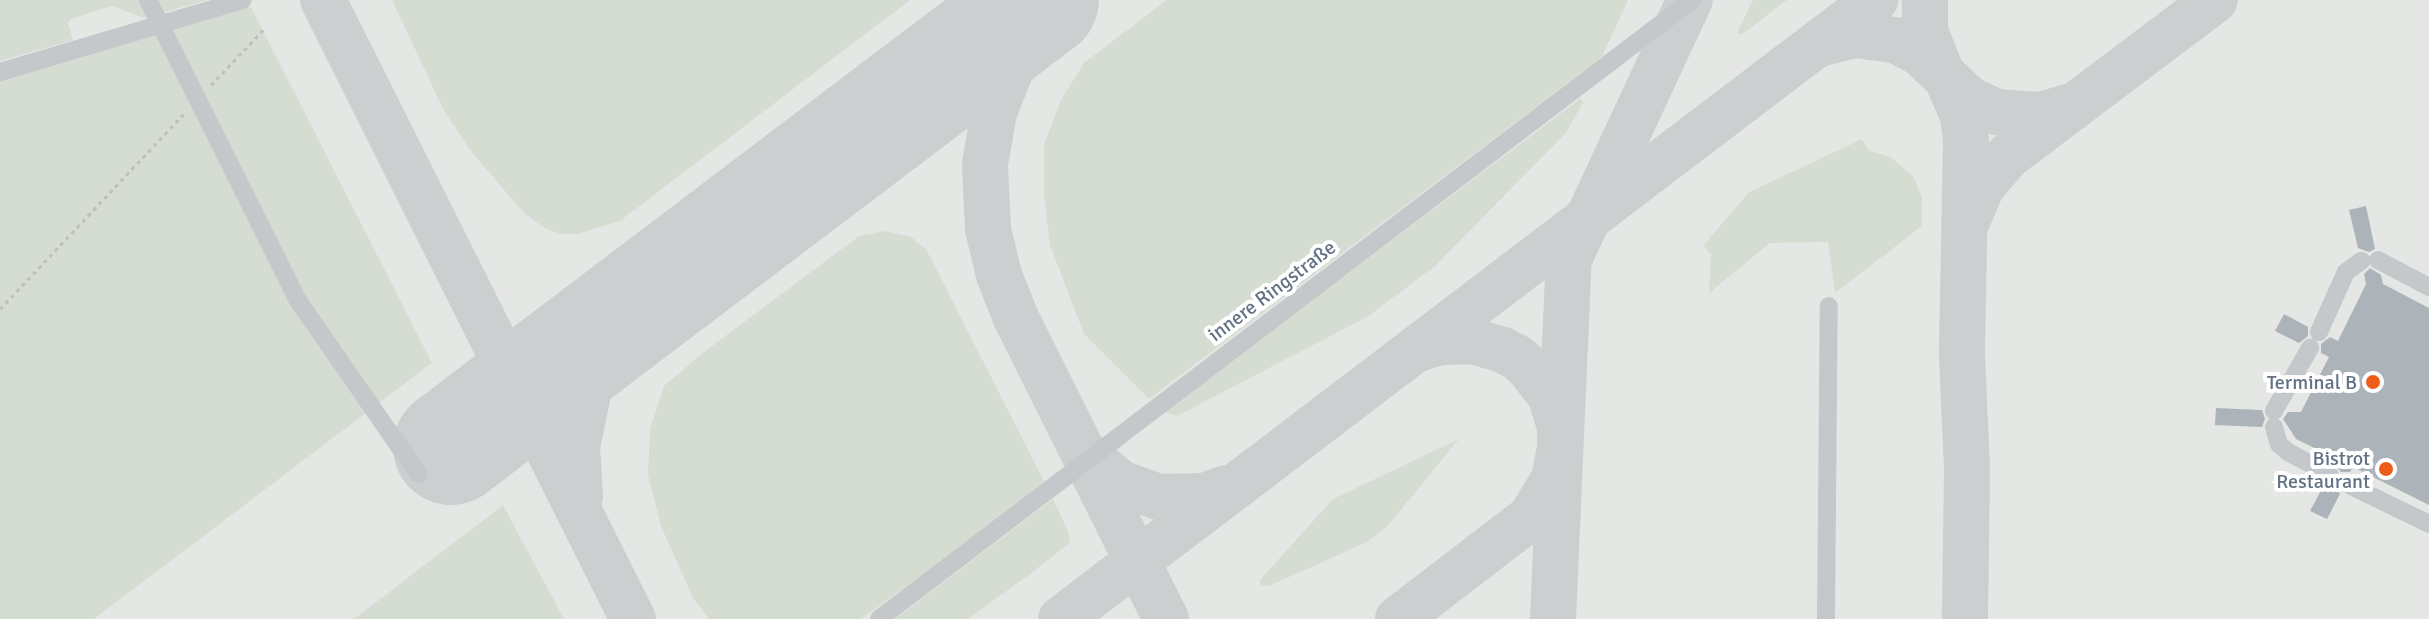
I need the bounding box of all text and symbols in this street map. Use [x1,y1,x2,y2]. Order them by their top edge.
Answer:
street label: innere Ringstraße [1204,235,1340,347]
place label: Terminal B [2267,370,2357,394]
marker: Terminal B [2364,373,2382,391]
place label: Bistrot Restaurant [2276,446,2370,493]
marker: Bistrot Restaurant [2377,460,2395,478]

